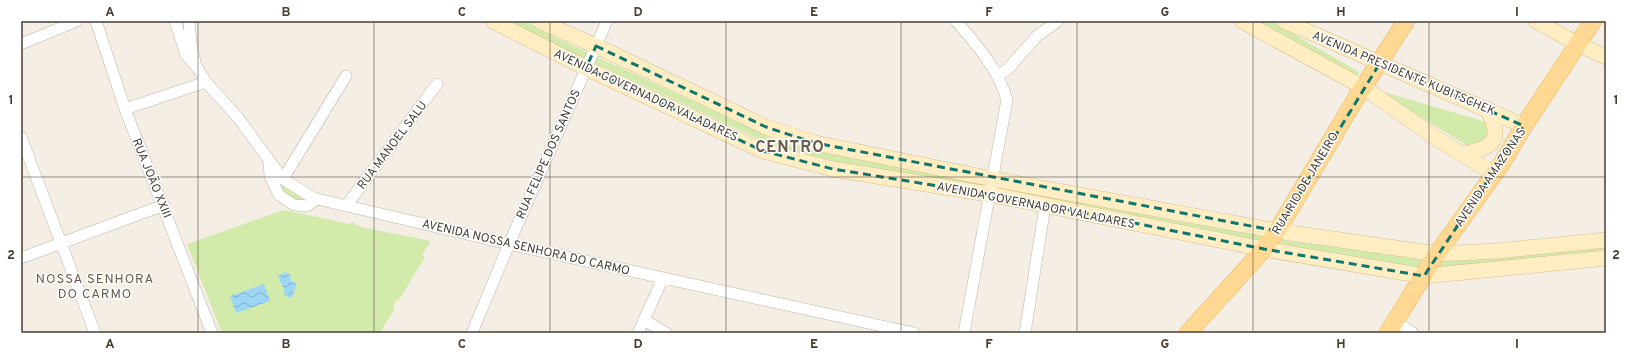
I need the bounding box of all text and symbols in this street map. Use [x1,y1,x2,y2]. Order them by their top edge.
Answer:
text: A [105,5,115,21]
text: B [282,5,291,21]
text: C [458,5,466,21]
text: D [633,5,643,21]
text: E [810,5,818,21]
text: F [985,5,993,21]
text: G [1161,5,1170,21]
text: H [1336,5,1346,21]
text: I [1515,5,1519,21]
street label: AVENIDA PRESIDENTE KUBITSCHEK [1310,28,1498,120]
street label: AVENIDA GOVERNADOR VALADARES [551,46,740,146]
street label: RUA FELIPE DOS SANTOS [513,87,585,222]
text: 1 [8,93,14,109]
text: 1 [1613,93,1619,109]
street label: RUA MANOEL SALU [354,98,431,193]
street label: AVENIDA AMAZONAS [1452,125,1530,230]
street label: RUA RIO DE JANEIRO [1269,129,1343,238]
street label: RUA JOÃO XXIII [128,136,174,221]
district label: CENTRO [755,138,825,158]
street label: AVENIDA GOVERNADOR VALADARES [935,179,1136,233]
street label: AVENIDA NOSSA SENHORA DO CARMO [420,216,631,280]
text: 2 [7,248,15,264]
text: 2 [1612,248,1620,264]
district label: NOSSA SENHORA DO CARMO [36,272,154,303]
text: A [105,337,115,353]
text: B [282,337,291,353]
text: C [458,337,466,353]
text: D [633,337,643,353]
text: E [810,337,818,353]
text: F [985,337,993,353]
text: G [1161,337,1170,353]
text: H [1336,337,1346,353]
text: I [1515,337,1519,353]

